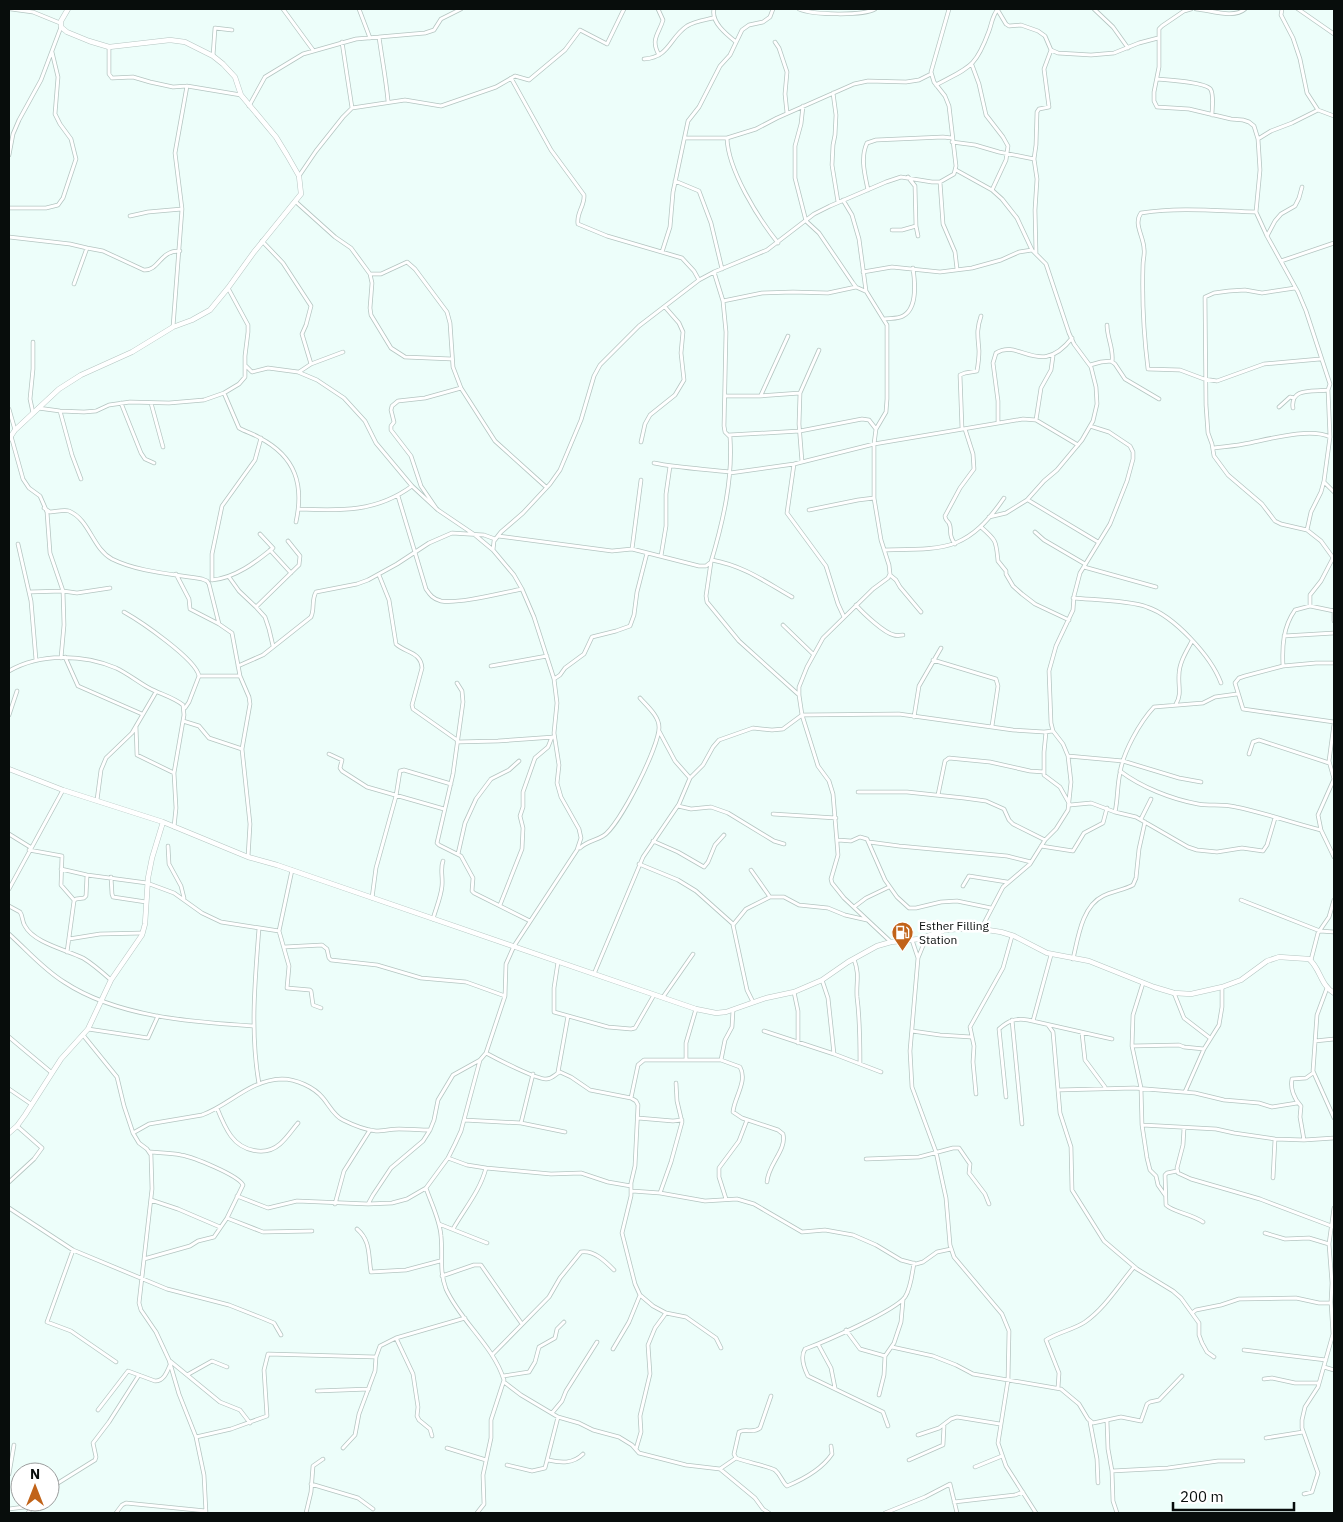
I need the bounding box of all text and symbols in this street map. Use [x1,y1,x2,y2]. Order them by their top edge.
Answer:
place label: Esther Filling Station [919,918,990,947]
fuel station icon: Esther Filling Station [891,921,915,952]
north arrow [10,1462,60,1512]
text: N [30,1465,40,1483]
scale bar [1173,1480,1294,1512]
text: 200 m [1180,1487,1224,1506]

